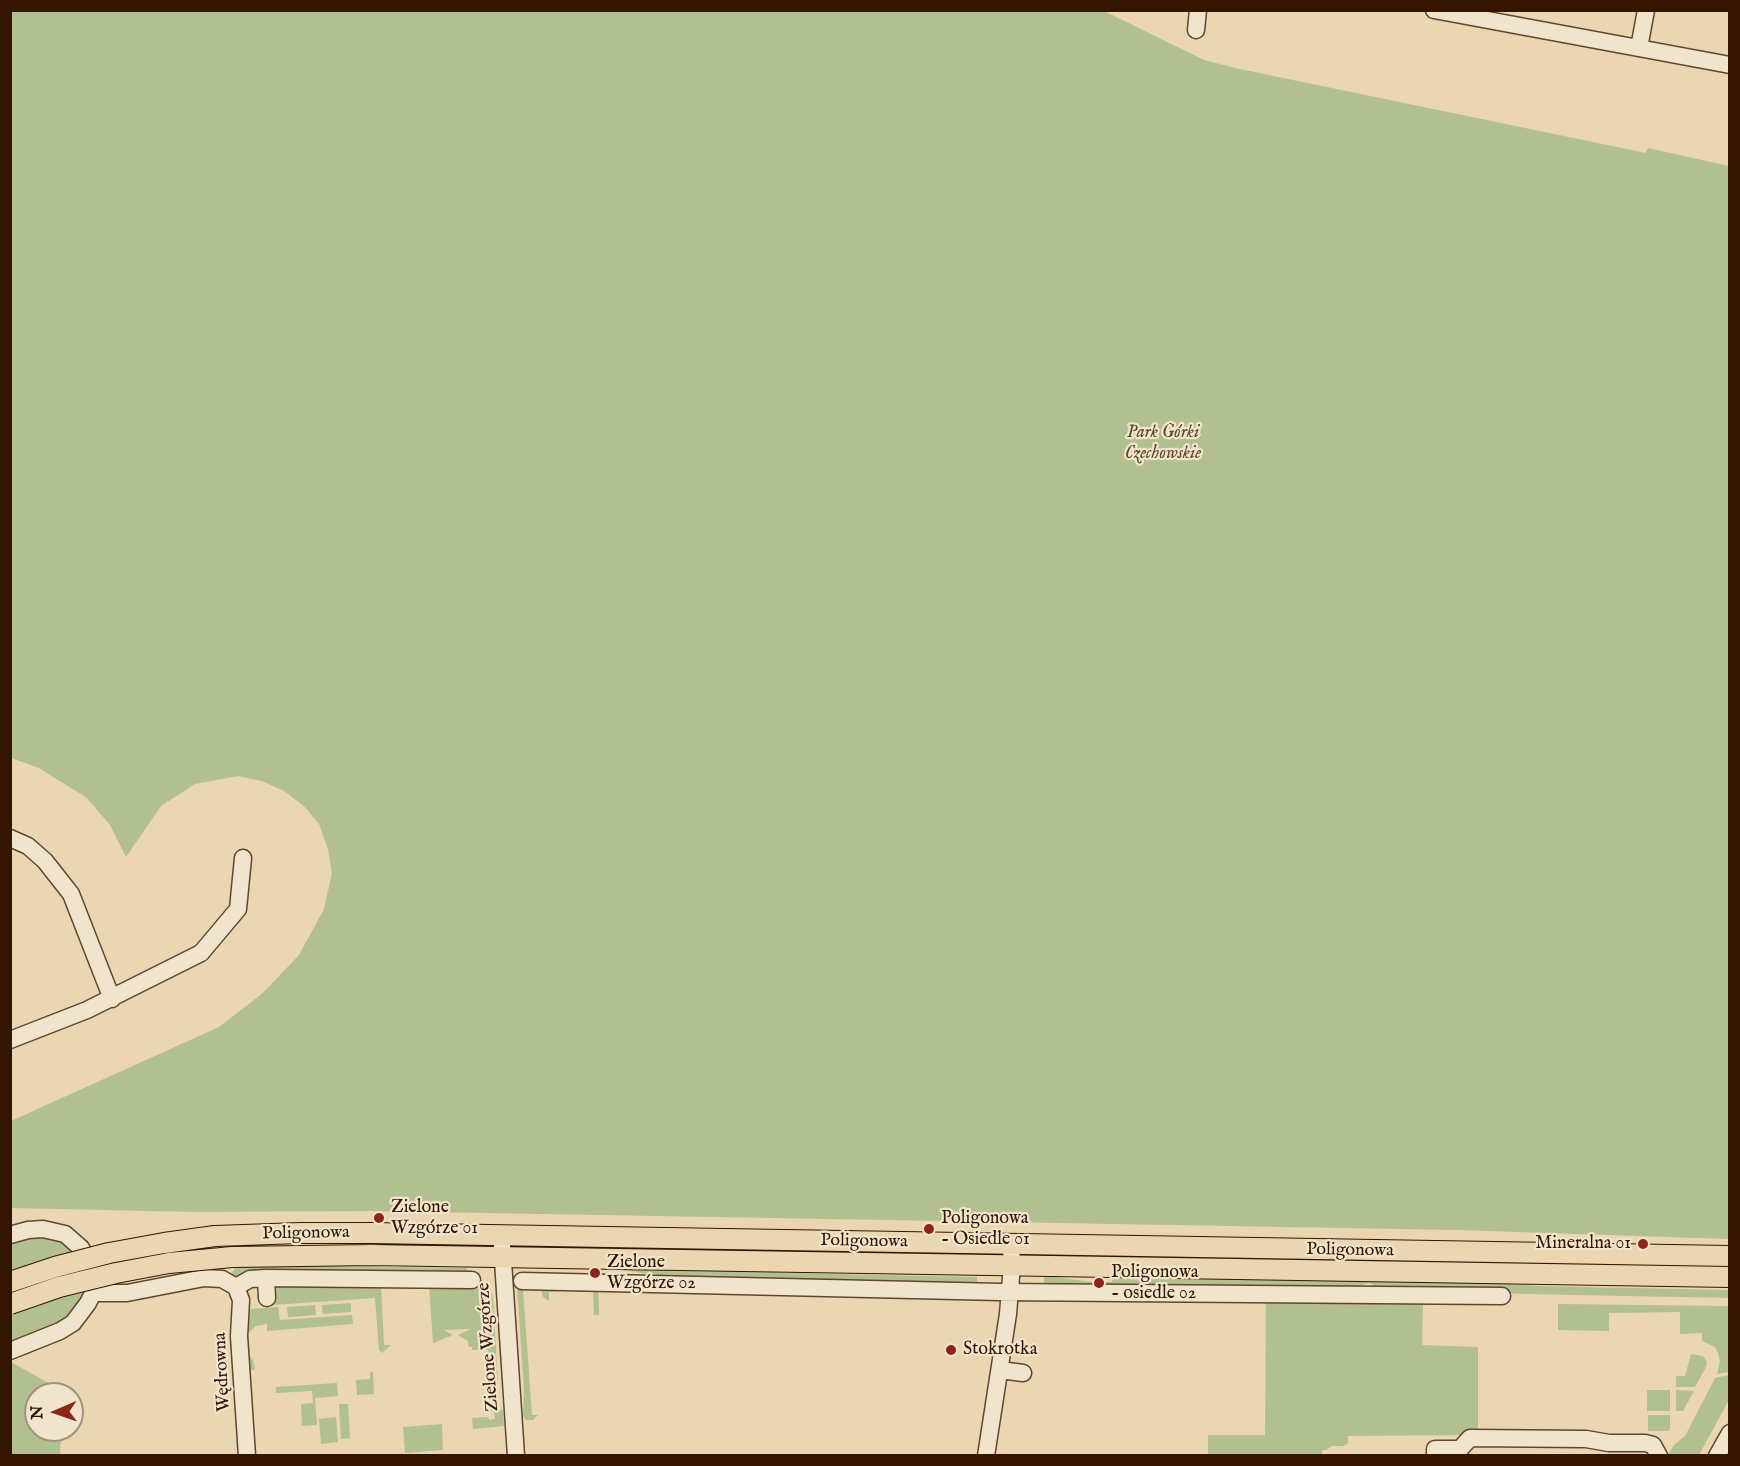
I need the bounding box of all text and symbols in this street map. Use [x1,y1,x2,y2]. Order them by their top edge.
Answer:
park label: Park Górki Czechowskie [1125,422,1201,464]
place label: Zielone Wzgórze 01 [391,1197,478,1240]
place label: Poligonowa - Osiedle 01 [941,1208,1030,1250]
marker: Zielone Wzgórze 01 [372,1211,386,1225]
street label: Poligonowa [262,1222,350,1246]
marker: Poligonowa - Osiedle 01 [922,1222,936,1236]
street label: Poligonowa [820,1230,908,1254]
place label: Mineralna 01 [1535,1233,1631,1255]
marker: Mineralna 01 [1636,1237,1650,1251]
street label: Poligonowa [1306,1239,1394,1263]
place label: Zielone Wzgórze 02 [607,1252,696,1294]
place label: Poligonowa - osiedle 02 [1111,1262,1198,1304]
marker: Zielone Wzgórze 02 [588,1266,602,1280]
marker: Poligonowa - osiedle 02 [1092,1276,1106,1290]
street label: Zielone Wzgórze [474,1282,504,1412]
street label: Wędrowna [210,1332,236,1412]
place label: Stokrotka [963,1339,1038,1361]
marker: Stokrotka [944,1343,958,1357]
north arrow [24,1382,84,1442]
text: N [28,1405,48,1420]

